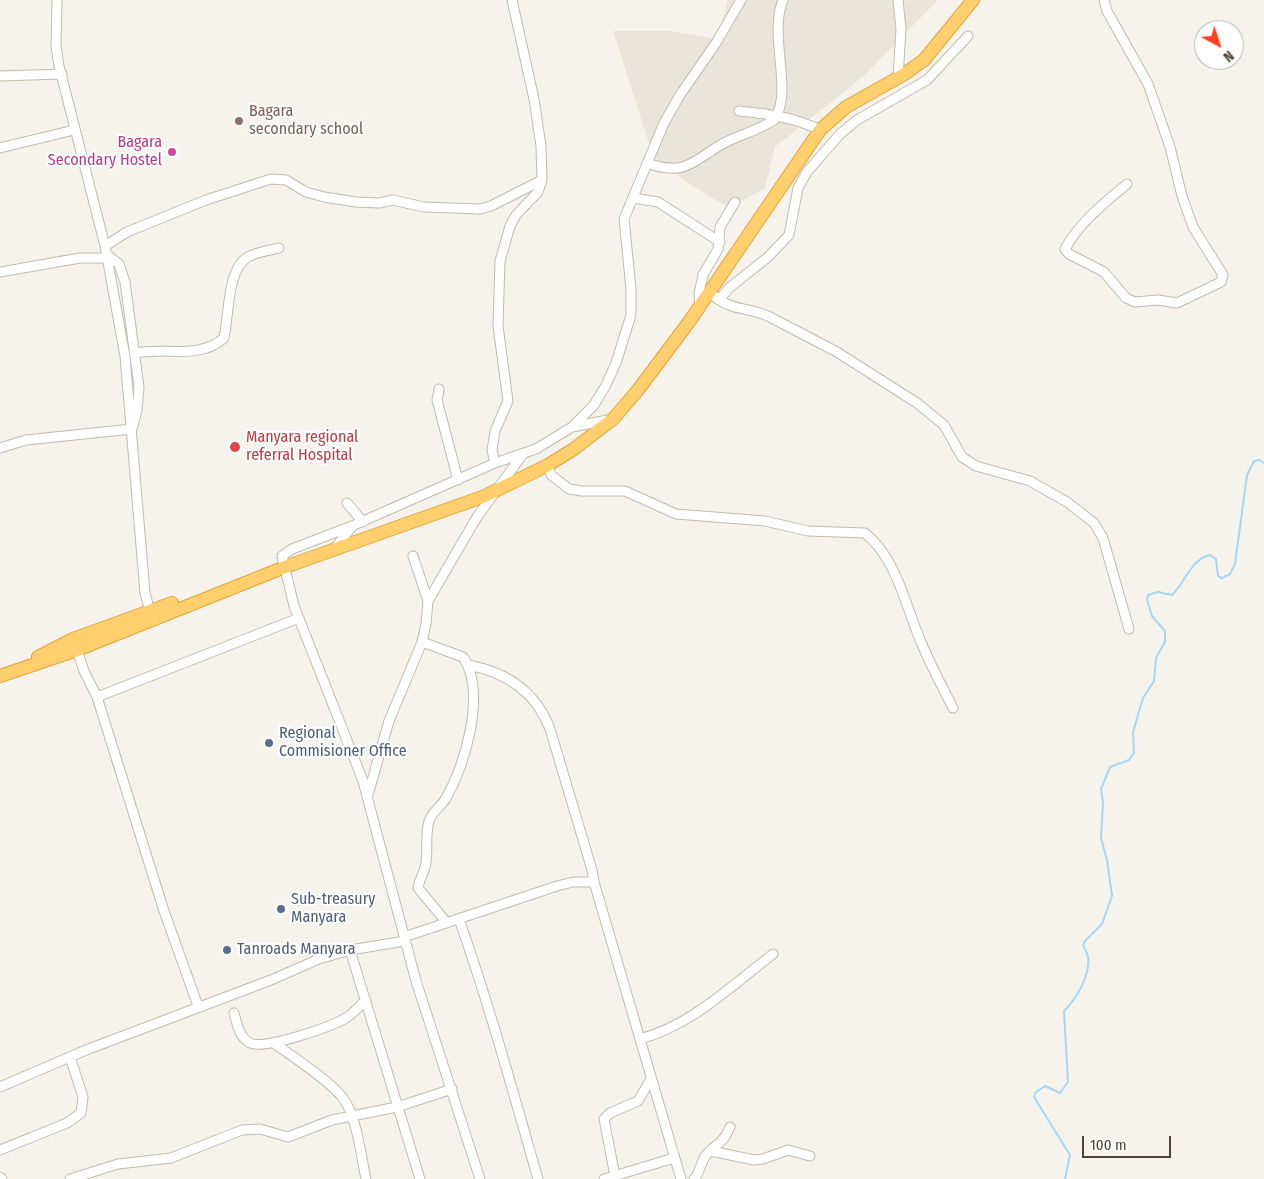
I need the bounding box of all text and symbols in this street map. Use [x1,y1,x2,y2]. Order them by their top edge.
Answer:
north arrow [1194,20,1244,70]
text: N [1220,47,1237,65]
place label: Bagara secondary school [249,102,363,140]
marker: Bagara secondary school [233,115,245,127]
place label: Bagara Secondary Hostel [48,133,162,171]
marker: Bagara Secondary Hostel [166,146,178,158]
place label: Manyara regional referral Hospital [246,428,358,466]
marker: Manyara regional referral Hospital [228,440,242,454]
place label: Regional Commisioner Office [279,724,407,762]
marker: Regional Commisioner Office [263,737,275,749]
place label: Sub-treasury Manyara [291,890,375,928]
marker: Sub-treasury Manyara [275,903,287,915]
place label: Tanroads Manyara [237,940,356,960]
marker: Tanroads Manyara [221,944,233,956]
scale bar [1084,1126,1173,1158]
text: 100 m [1090,1136,1127,1154]

